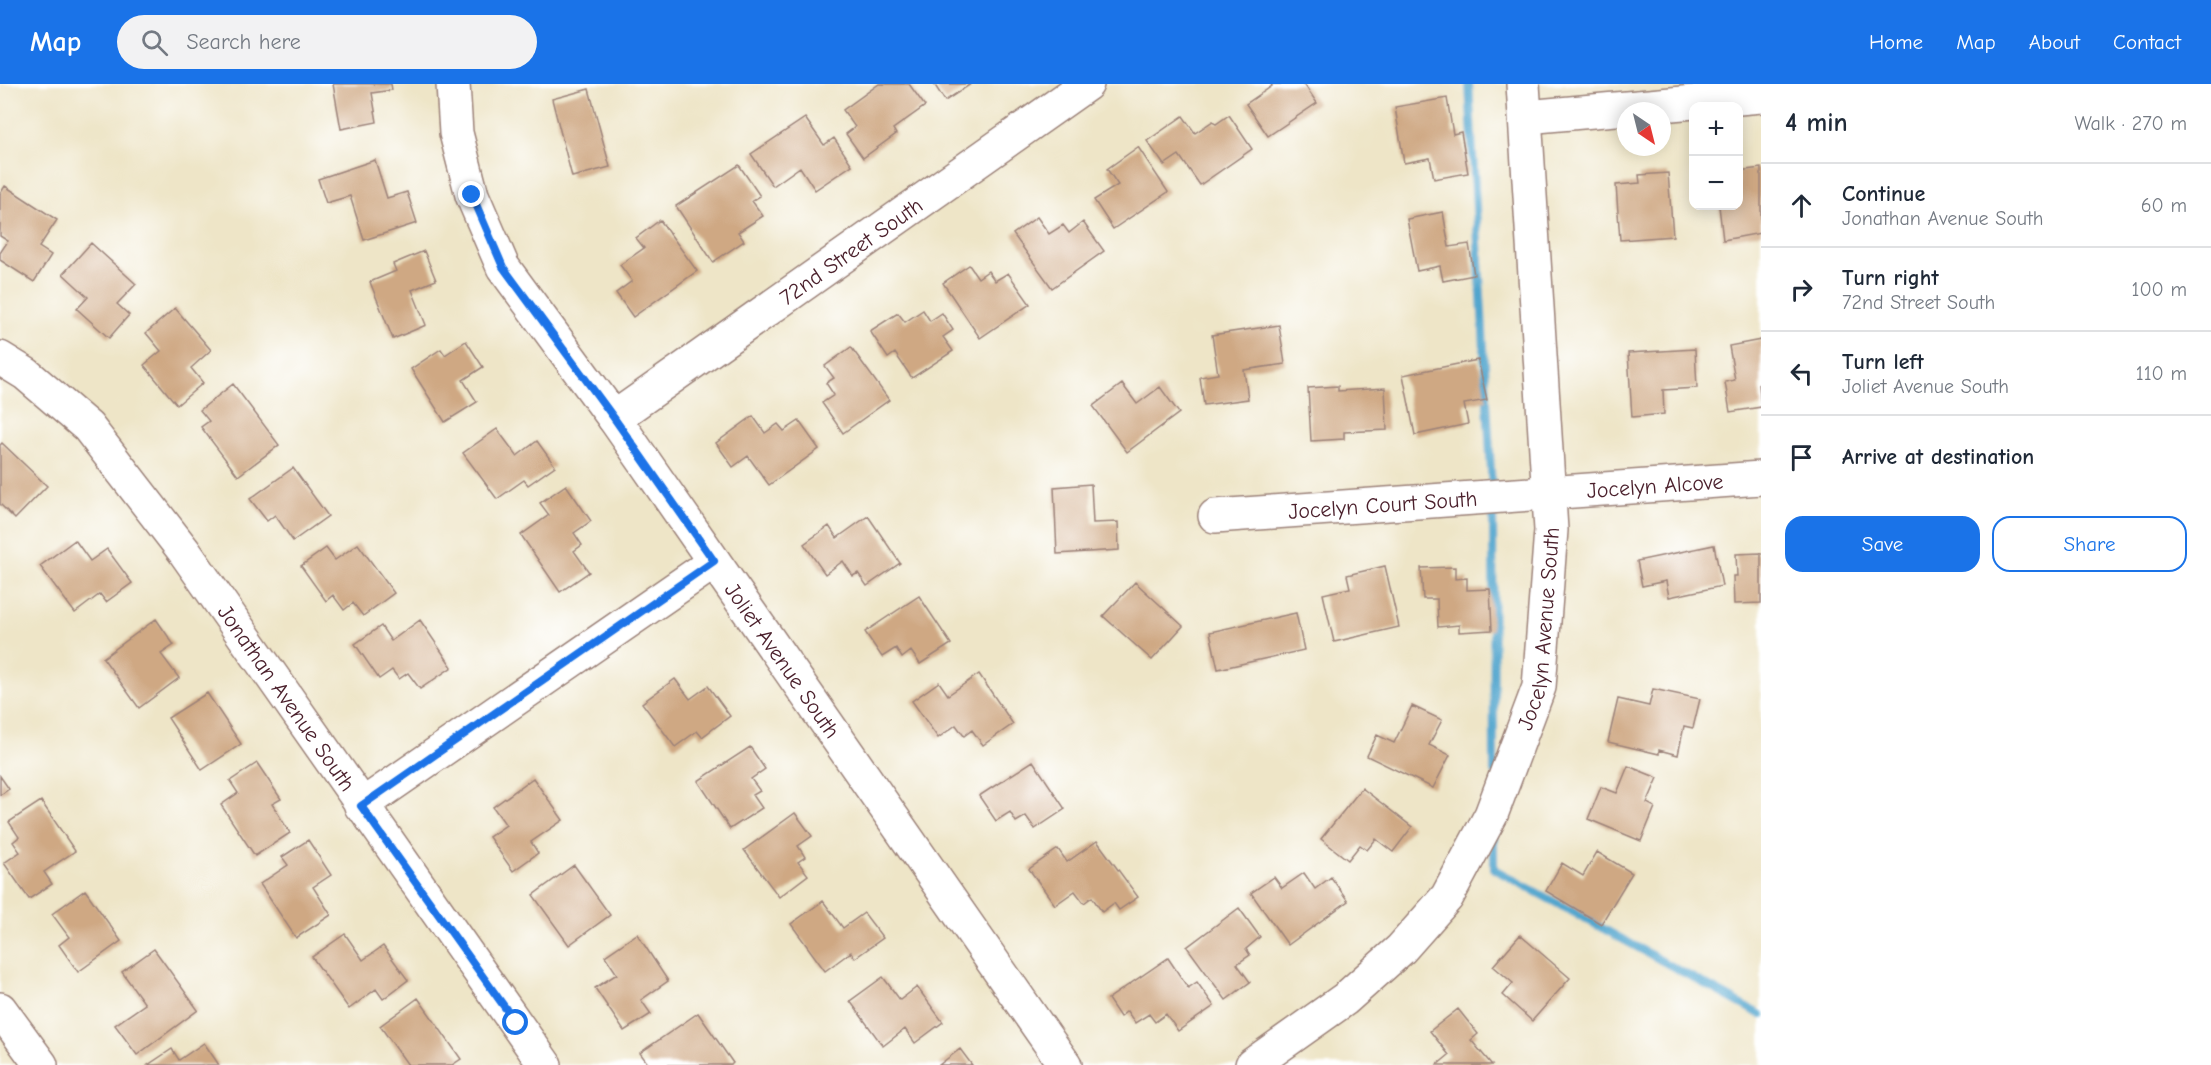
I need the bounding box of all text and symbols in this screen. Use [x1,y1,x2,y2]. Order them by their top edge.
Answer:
search box [117,15,537,69]
text: Map [30,26,81,58]
icon: search [138,26,171,59]
text: Search here [186,29,301,55]
text: Home [1869,30,1923,54]
text: Map [1956,30,1996,54]
text: About [2029,30,2080,54]
text: Contact [2113,30,2181,54]
north arrow [1617,102,1671,156]
map controls [1689,102,1743,210]
button: + [1689,102,1743,156]
text: 4 min [1785,108,1848,138]
text: Walk · 270 m [2074,112,2187,135]
button: − [1689,156,1743,210]
route end [458,181,484,207]
text: Continue [1842,181,1925,207]
icon: ahead [1785,189,1818,222]
street label: 72nd Street South [775,192,928,311]
text: 60 m [2141,194,2187,217]
text: Jonathan Avenue South [1842,207,2043,230]
text: Turn right [1842,265,1939,291]
icon: right [1785,273,1818,306]
text: 100 m [2132,278,2187,301]
text: 72nd Street South [1842,291,1995,314]
text: Turn left [1842,349,1924,375]
icon: left [1785,357,1818,390]
text: 110 m [2136,362,2187,385]
text: Joliet Avenue South [1842,375,2009,398]
icon: arrive [1785,441,1818,474]
text: Arrive at destination [1842,444,2034,470]
street label: Jocelyn Alcove [1586,469,1724,504]
street label: Jocelyn Court South [1287,486,1478,525]
button: Save [1785,516,1980,572]
button: Share [1992,516,2187,572]
street label: Jocelyn Avenue South [1512,526,1565,734]
street label: Joliet Avenue South [719,578,845,743]
street label: Jonathan Avenue South [212,600,360,796]
route start [502,1009,528,1035]

